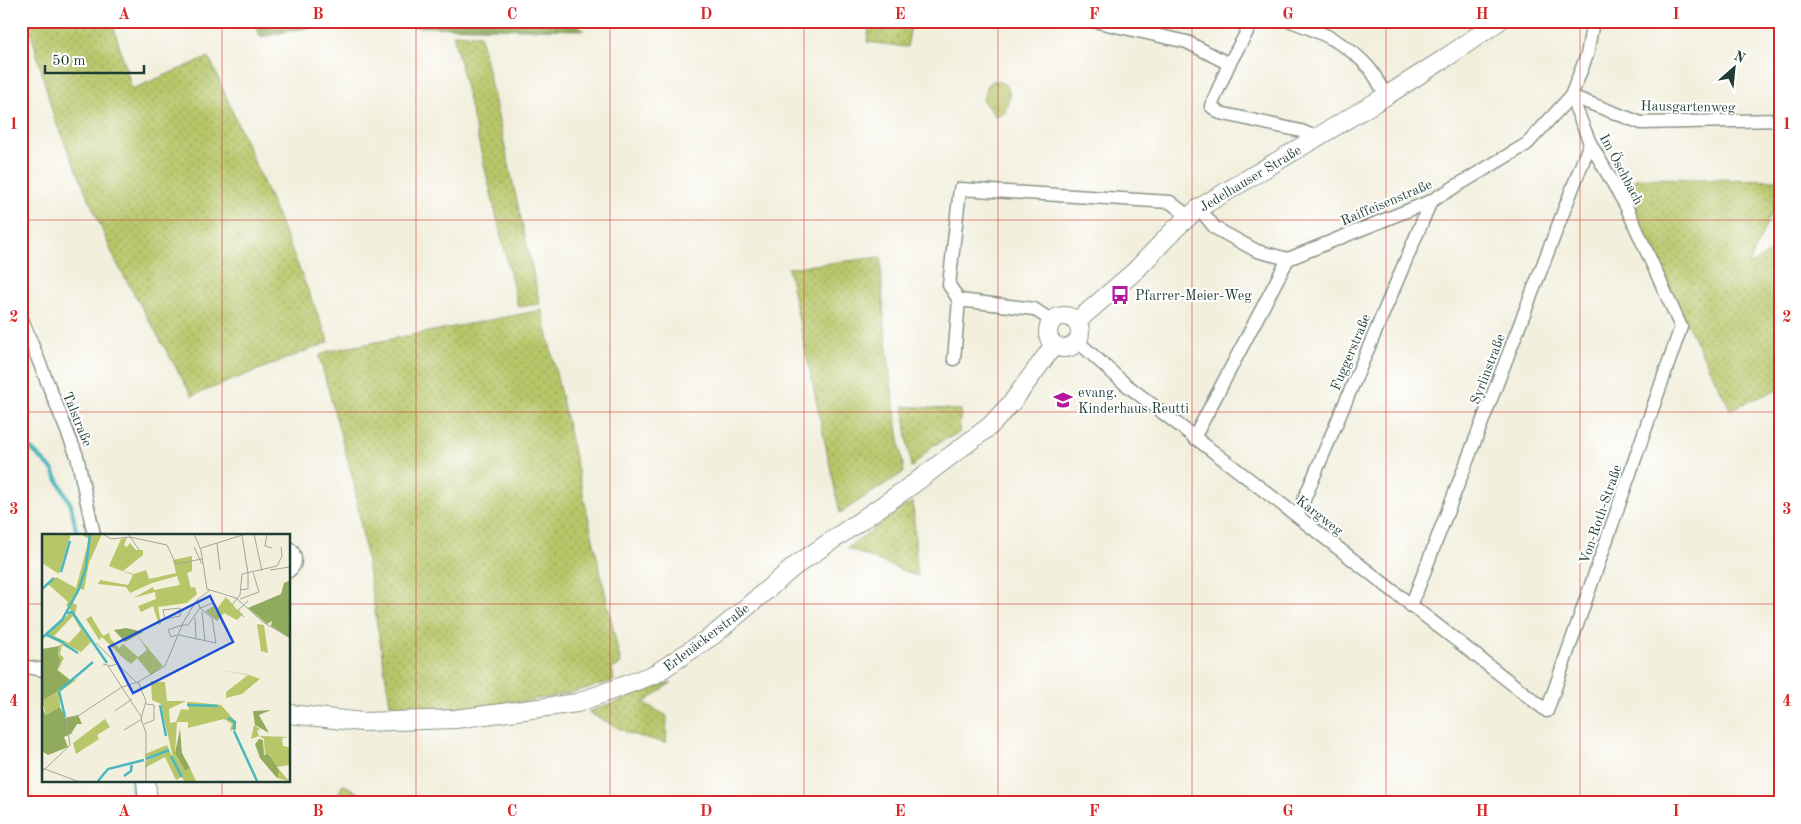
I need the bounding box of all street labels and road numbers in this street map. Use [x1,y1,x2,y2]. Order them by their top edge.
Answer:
street label: Hausgartenweg [1640,99,1736,115]
street label: Im Öschbach [1597,130,1648,208]
street label: Jedelhauser Straße [1197,143,1304,215]
street label: Raiffeisenstraße [1339,177,1434,228]
street label: Fuggerstraße [1329,312,1373,393]
street label: Syrlinstraße [1468,332,1508,407]
street label: Talstraße [60,390,94,449]
street label: Von-Roth-Straße [1577,463,1624,566]
street label: Kargweg [1293,493,1346,539]
street label: Erlenäckerstraße [661,601,752,674]

